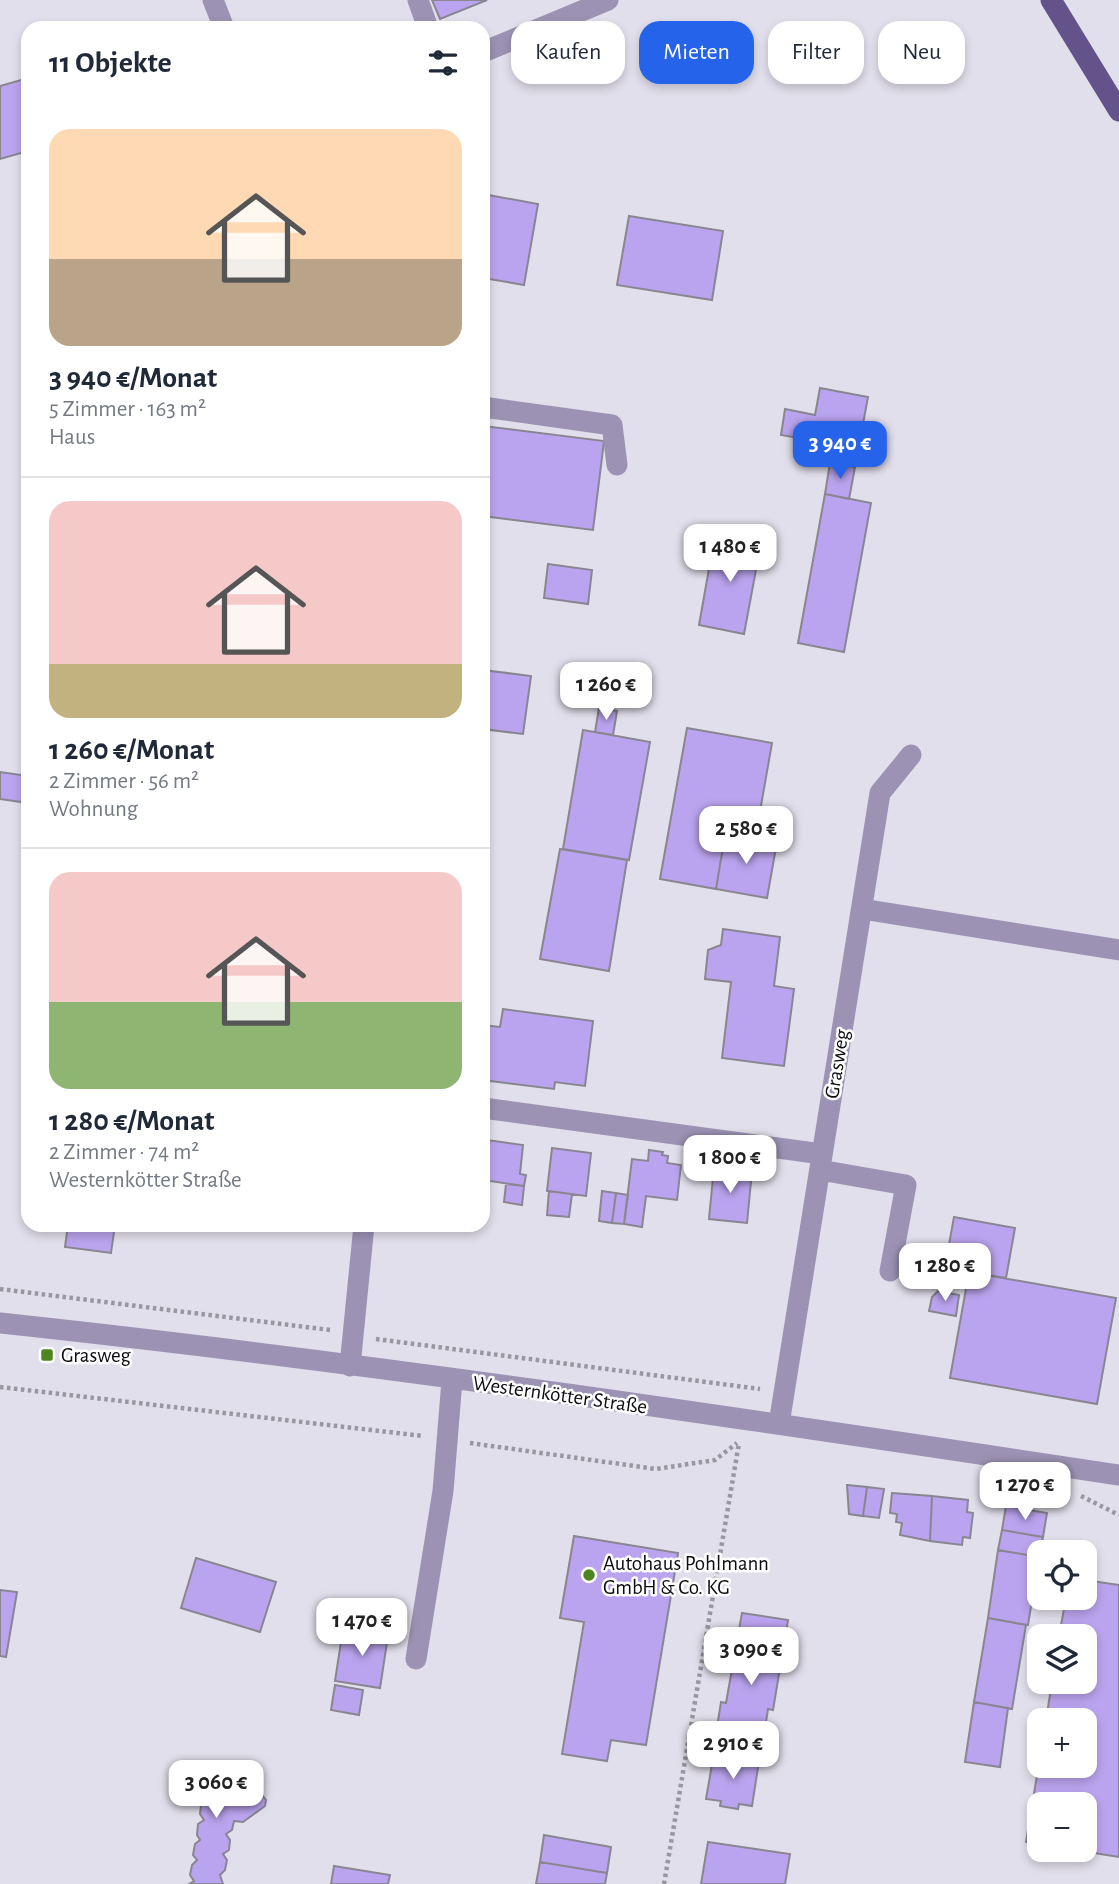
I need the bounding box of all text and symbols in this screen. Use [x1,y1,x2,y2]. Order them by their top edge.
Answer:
chip: Kaufen [511,21,625,84]
chip: Mieten [639,21,754,84]
chip: Filter [768,21,864,84]
chip: Neu [878,21,965,84]
icon: filters [424,44,462,82]
text: 11 Objekte [49,48,172,78]
icon: home [193,175,319,301]
text: 3 940 €/Monat [49,363,217,393]
text: 5 Zimmer · 163 m² [49,398,206,421]
pin: 3 940 € [775,421,905,481]
text: Haus [49,426,95,449]
text: 3 940 € [809,432,871,455]
pin: 1 480 € [665,524,795,584]
text: 1 480 € [700,535,760,558]
icon: home [193,547,319,673]
pin: 1 260 € [541,662,671,722]
text: 1 260 € [576,673,636,696]
text: 1 260 €/Monat [49,735,214,765]
text: 2 Zimmer · 56 m² [49,770,199,793]
text: Wohnung [49,798,138,821]
pin: 2 580 € [681,806,811,866]
text: 2 580 € [715,817,777,840]
icon: home [193,918,319,1044]
street label: Grasweg [821,1027,853,1100]
text: 1 280 €/Monat [49,1106,214,1136]
pin: 1 800 € [665,1136,795,1195]
text: 2 Zimmer · 74 m² [49,1141,199,1164]
text: 1 800 € [699,1146,761,1169]
text: Westernkötter Straße [49,1169,242,1192]
pin: 1 280 € [880,1244,1010,1303]
text: 1 280 € [915,1254,975,1277]
place label: Grasweg [61,1345,132,1366]
marker: Grasweg [39,1347,55,1363]
street label: Westernkötter Straße [472,1372,648,1418]
pin: 1 270 € [960,1462,1090,1522]
text: 1 270 € [996,1473,1054,1496]
map controls [1027,1540,1097,1862]
button: locate [1027,1540,1097,1610]
place label: Autohaus Pohlmann GmbH & Co. KG [603,1553,769,1598]
marker: Autohaus Pohlmann GmbH & Co. KG [581,1567,597,1583]
pin: 1 470 € [297,1598,427,1658]
text: 1 470 € [332,1609,392,1632]
button: layers [1027,1624,1097,1694]
pin: 3 090 € [686,1628,816,1687]
text: 3 090 € [720,1638,782,1661]
button: + [1027,1708,1097,1778]
pin: 2 910 € [668,1722,798,1781]
text: 2 910 € [703,1732,763,1755]
pin: 3 060 € [151,1760,281,1820]
text: 3 060 € [185,1771,247,1794]
button: − [1027,1792,1097,1862]

